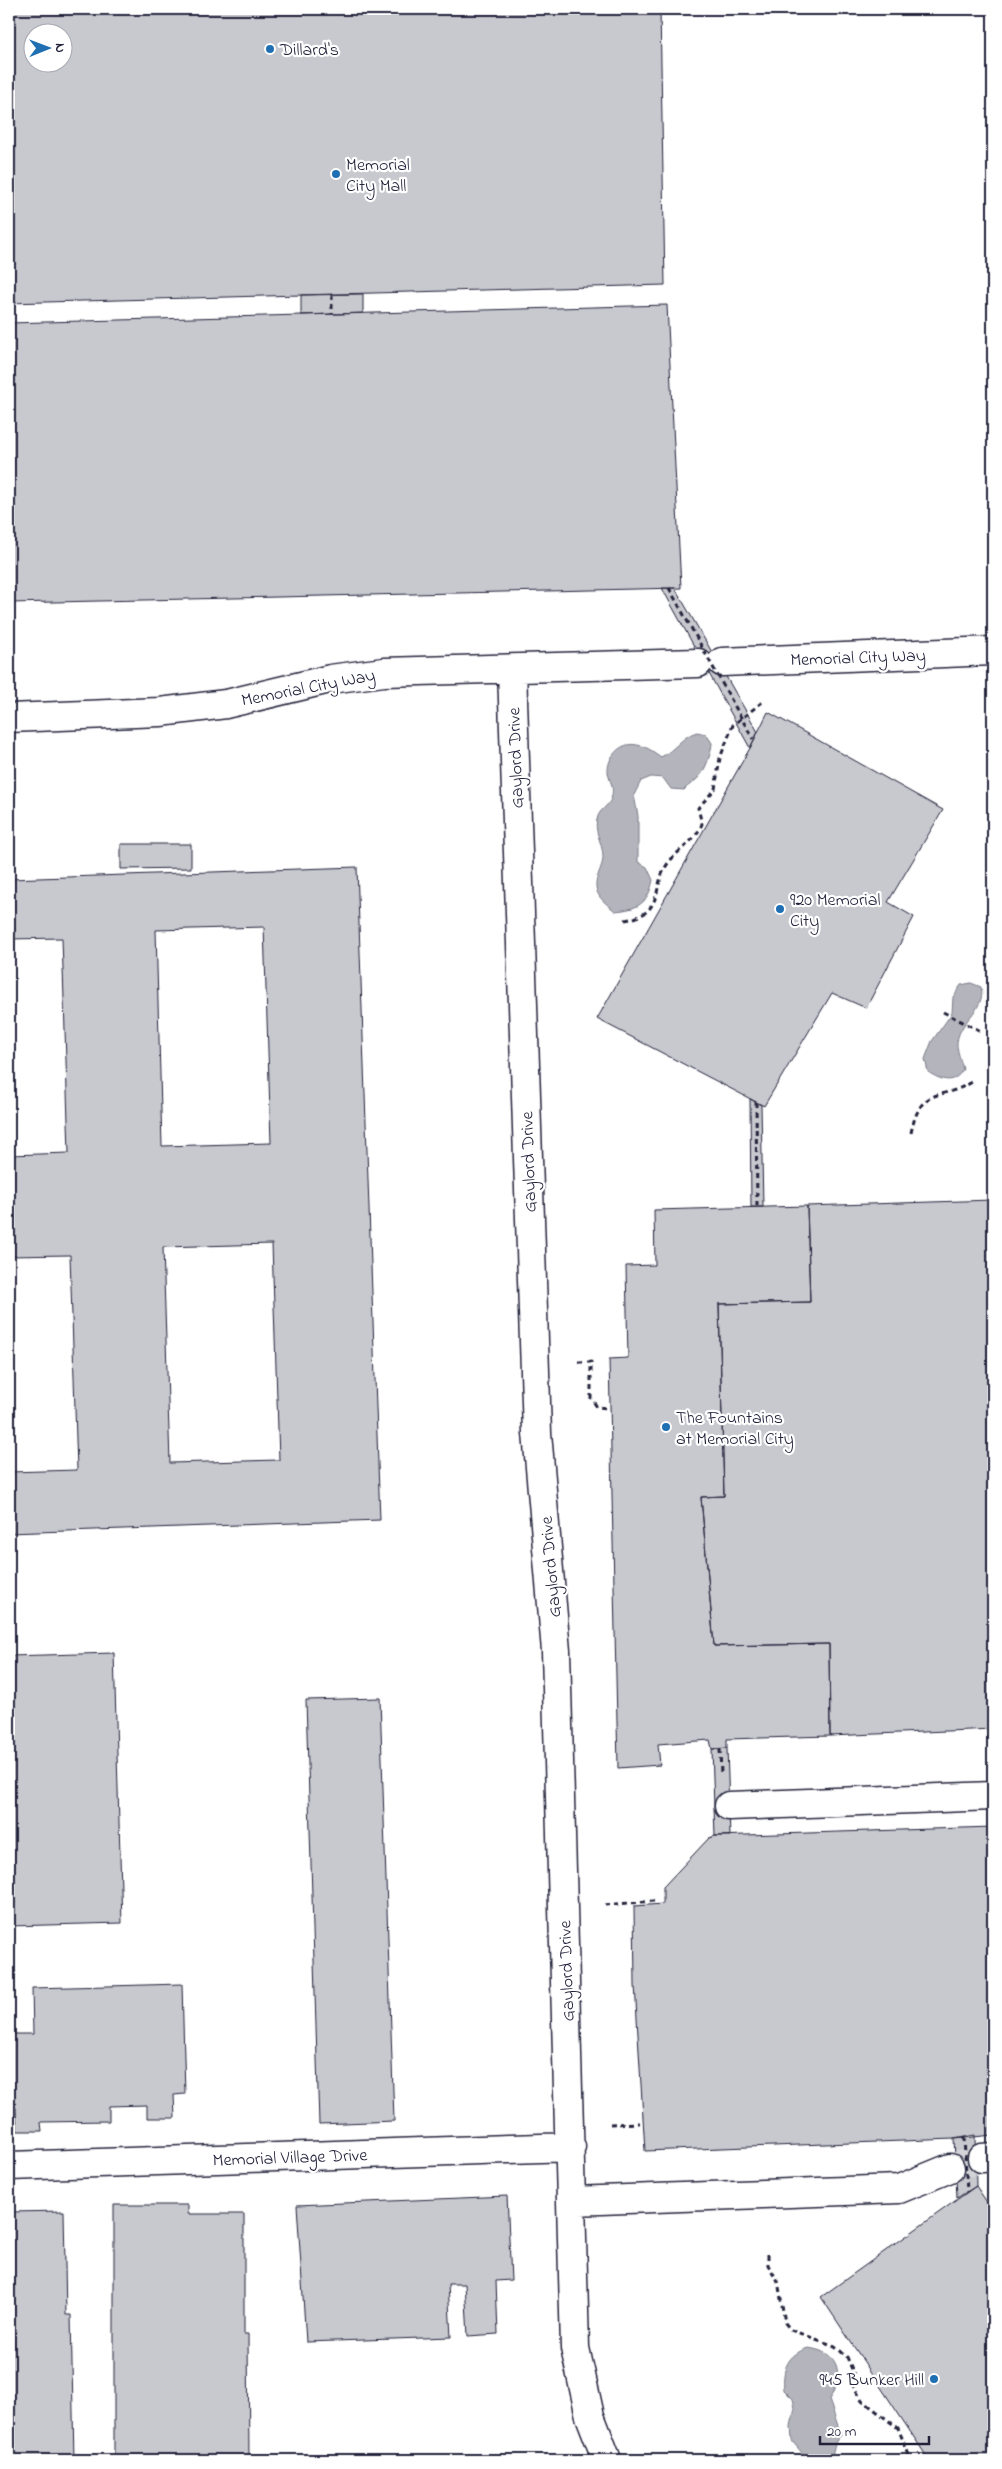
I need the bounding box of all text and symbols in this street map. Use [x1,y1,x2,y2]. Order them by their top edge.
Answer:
north arrow [22,22,72,72]
place label: Dillard's [279,38,339,64]
text: N [49,43,70,53]
marker: Dillard's [264,43,276,55]
place label: Memorial City Mall [346,153,410,200]
marker: Memorial City Mall [330,168,342,180]
street label: Memorial City Way [790,644,926,674]
street label: Memorial City Way [239,663,377,715]
street label: Gaylord Drive [502,706,532,809]
place label: 920 Memorial City [790,888,881,935]
marker: 920 Memorial City [774,903,786,915]
street label: Gaylord Drive [515,1110,545,1213]
place label: The Fountains at Memorial City [676,1406,794,1453]
marker: The Fountains at Memorial City [660,1421,672,1433]
street label: Gaylord Drive [535,1514,569,1618]
street label: Gaylord Drive [553,1919,583,2022]
street label: Memorial Village Drive [212,2143,369,2176]
place label: 945 Bunker Hill [819,2368,924,2394]
marker: 945 Bunker Hill [928,2373,940,2385]
scale bar [820,2414,928,2446]
text: 20 m [827,2421,857,2443]

